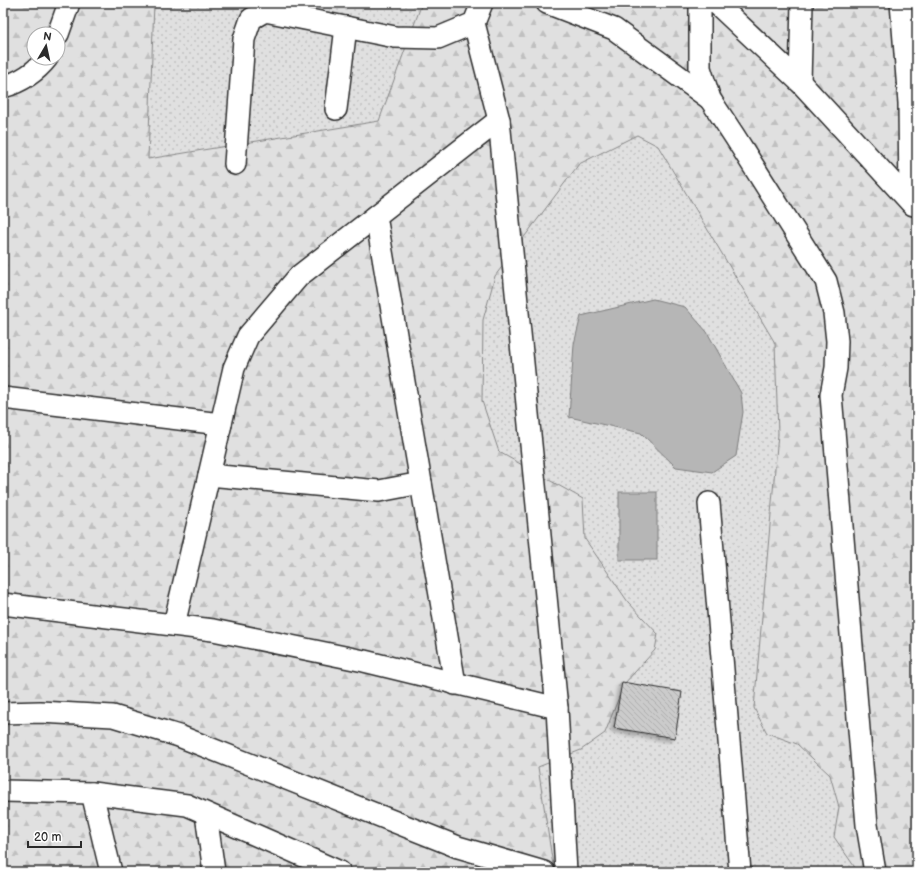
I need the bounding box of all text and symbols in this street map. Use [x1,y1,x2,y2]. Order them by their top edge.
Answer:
north arrow [26,26,66,66]
text: N [42,30,53,44]
scale bar [28,823,81,849]
text: 20 m [34,830,61,845]

